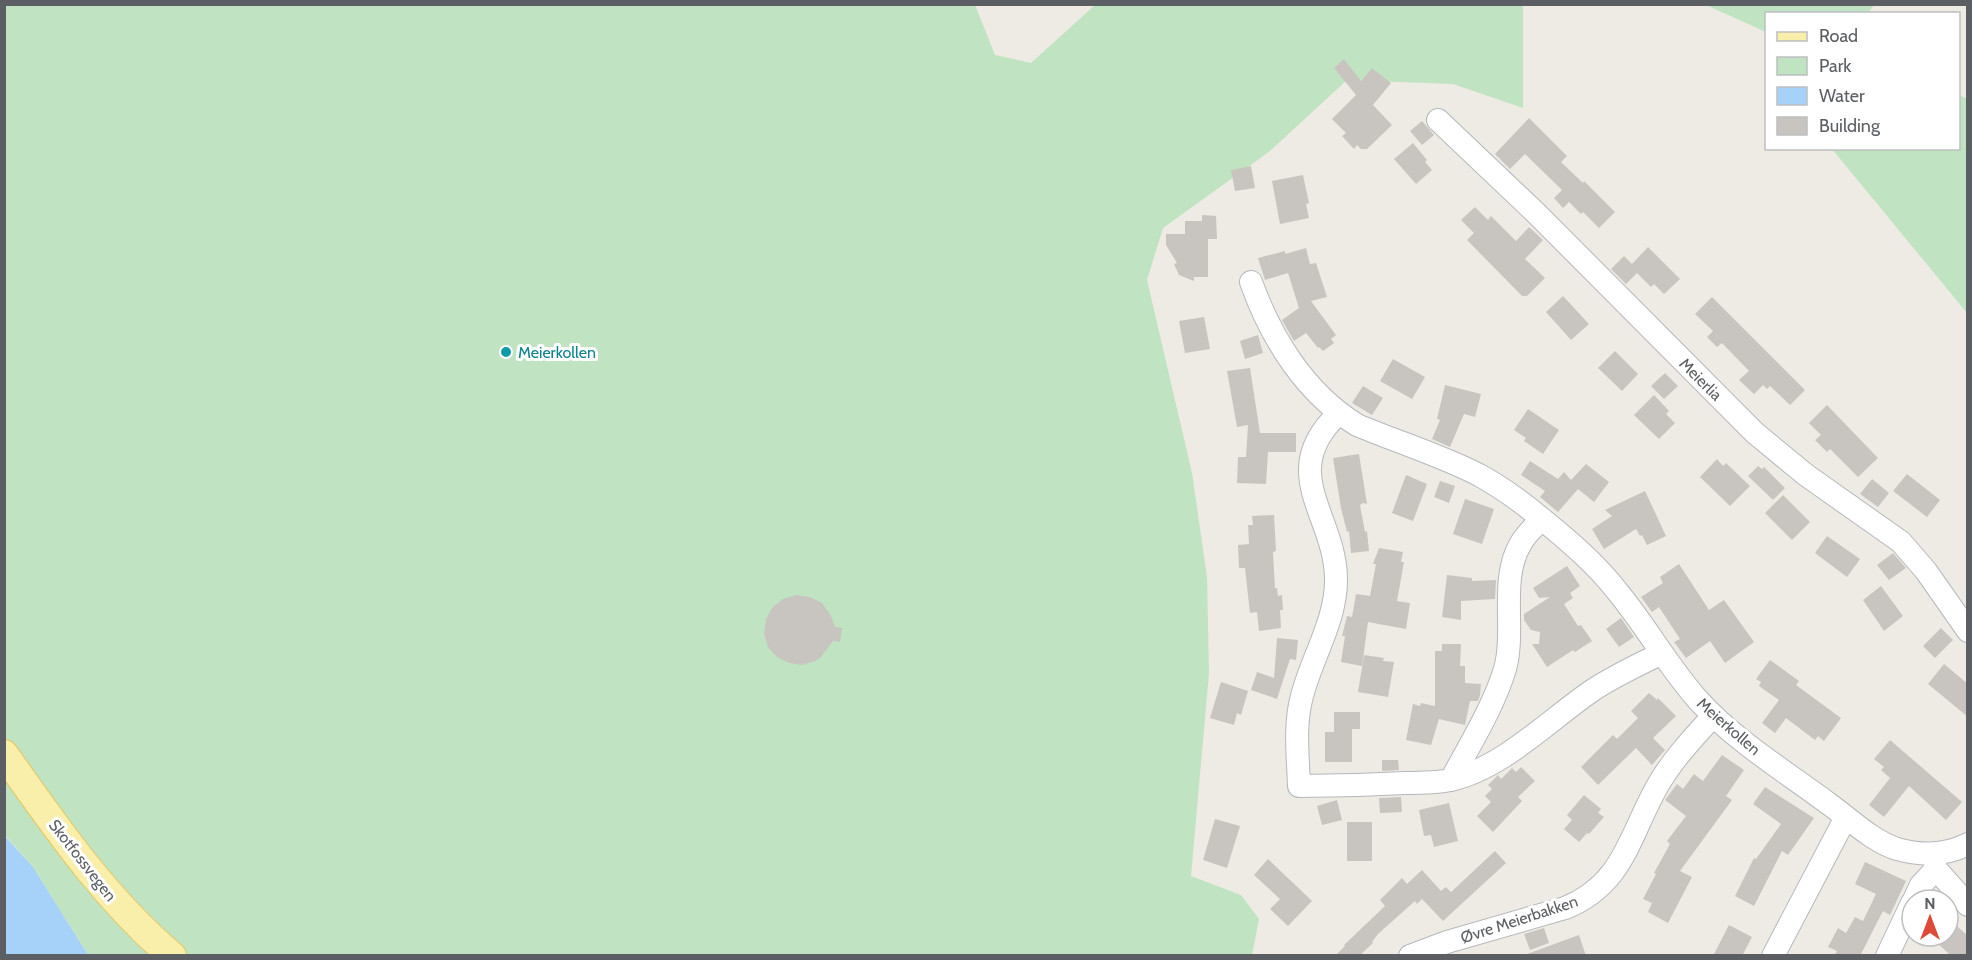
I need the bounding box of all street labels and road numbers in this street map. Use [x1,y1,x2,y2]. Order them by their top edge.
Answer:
street label: Meierlia [1675,354,1726,405]
street label: Meierkollen [1693,694,1764,759]
street label: Skotfossvegen [45,816,120,905]
street label: Øvre Meierbakken [1458,892,1580,947]

